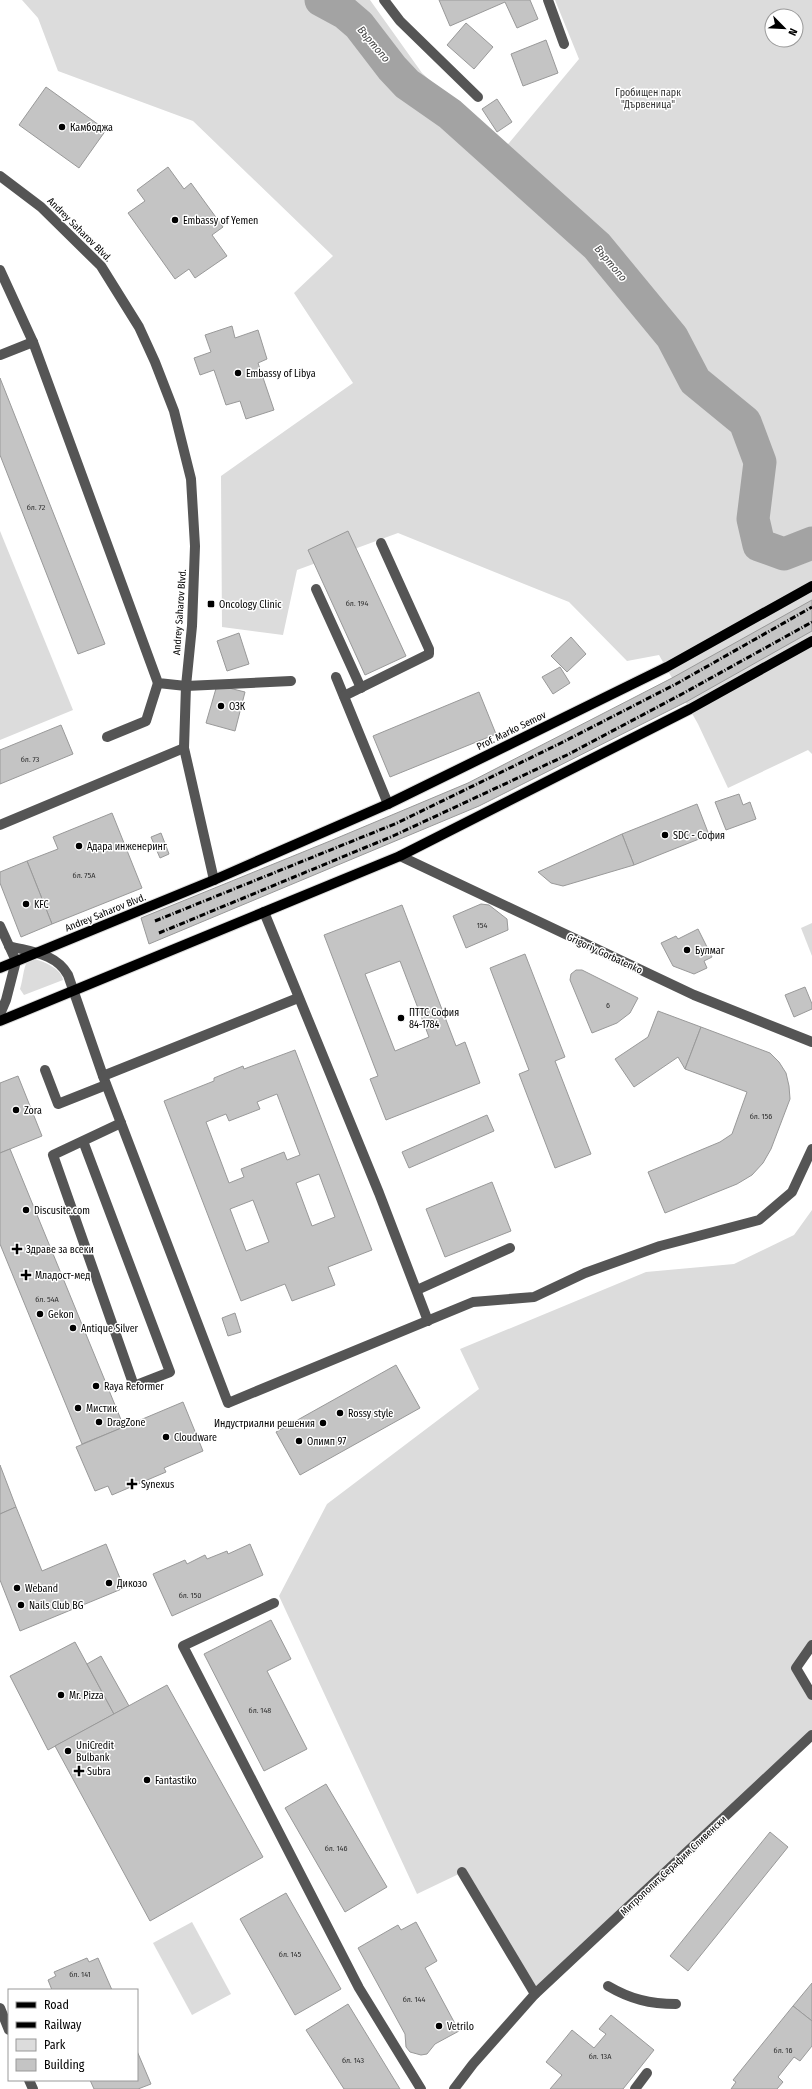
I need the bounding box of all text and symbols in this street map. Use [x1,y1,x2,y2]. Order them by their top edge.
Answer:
north arrow [764,8,804,48]
water label: Въртопо [355,24,393,65]
text: N [785,26,800,38]
park label: Гробищен парк "Дървеница" [615,87,681,111]
marker: Камбоджа [57,122,67,132]
place label: Камбоджа [70,122,113,134]
street label: Andrey Saharov Blvd. [45,195,114,264]
marker: Embassy of Yemen [170,215,180,225]
place label: Embassy of Yemen [183,215,258,227]
water label: Въртопо [592,243,630,284]
marker: Embassy of Libya [233,368,243,378]
place label: Embassy of Libya [246,368,316,380]
house number: бл. 72 [27,503,46,512]
street label: Andrey Saharov Blvd. [171,569,189,655]
marker: Oncology Clinic [206,599,216,609]
place label: Oncology Clinic [219,599,282,611]
house number: бл. 194 [346,599,368,608]
marker: ОЗК [216,701,226,711]
place label: ОЗК [229,701,246,713]
street label: Prof. Marko Semov [475,709,548,753]
house number: бл. 73 [21,755,40,764]
marker: SDC - София [660,830,670,840]
place label: SDC - София [673,830,725,842]
marker: Адара инженеринг [74,841,84,851]
place label: Адара инженеринг [87,841,167,853]
house number: бл. 75А [73,871,96,880]
street label: Andrey Saharov Blvd. [63,891,147,935]
marker: KFC [21,899,31,909]
place label: KFC [34,899,49,911]
house number: 154 [477,921,487,930]
street label: Grigoriy Gorbatenko [565,931,644,977]
marker: Булмаг [682,945,692,955]
place label: Булмаг [695,945,725,957]
house number: 6 [606,1001,610,1010]
place label: ПТТС София 84-1784 [409,1007,459,1031]
marker: ПТТС София 84-1784 [396,1013,406,1023]
marker: Zora [11,1105,21,1115]
place label: Zora [24,1105,42,1117]
house number: бл. 156 [750,1112,772,1121]
marker: Discusite.com [21,1205,31,1215]
place label: Discusite.com [34,1205,90,1217]
marker: Здраве за всеки [11,1243,23,1255]
place label: Здраве за всеки [26,1244,94,1256]
marker: Младост-мед [20,1269,32,1281]
place label: Младост-мед [35,1270,90,1282]
house number: бл. 54А [35,1295,60,1304]
marker: Gekon [35,1309,45,1319]
place label: Gekon [48,1309,74,1321]
marker: Antique Silver [68,1323,78,1333]
place label: Antique Silver [81,1323,139,1335]
marker: Raya Reformer [91,1381,101,1391]
place label: Raya Reformer [104,1381,164,1393]
marker: Мистик [73,1403,83,1413]
place label: Мистик [86,1403,117,1415]
marker: Rossy style [335,1408,345,1418]
place label: Rossy style [348,1408,393,1420]
marker: DragZone [94,1417,104,1427]
place label: DragZone [107,1417,146,1429]
place label: Индустриални решения [214,1418,315,1430]
marker: Индустриални решения [318,1418,328,1428]
marker: Cloudware [161,1432,171,1442]
place label: Cloudware [174,1432,217,1444]
marker: Олимп 97 [294,1436,304,1446]
place label: Олимп 97 [307,1436,346,1448]
marker: Synexus [126,1478,138,1490]
place label: Synexus [141,1479,174,1491]
marker: Дикозо [104,1578,114,1588]
place label: Дикозо [116,1578,147,1590]
marker: Weband [12,1583,22,1593]
place label: Weband [25,1583,58,1595]
house number: бл. 150 [179,1591,201,1600]
marker: Nails Club BG [16,1600,26,1610]
place label: Nails Club BG [29,1600,84,1612]
marker: Mr. Pizza [56,1690,66,1700]
place label: Mr. Pizza [69,1690,104,1702]
house number: бл. 148 [249,1706,271,1715]
place label: UniCredit Bulbank [76,1740,115,1764]
marker: UniCredit Bulbank [63,1746,73,1756]
marker: Subra [74,1766,84,1776]
place label: Subra [87,1766,111,1778]
marker: Fantastiko [142,1775,152,1785]
place label: Fantastiko [155,1775,197,1787]
street label: Митрополит Серафим Сливенски [618,1813,729,1918]
house number: бл. 146 [325,1844,347,1853]
house number: бл. 145 [279,1950,301,1959]
house number: бл. 141 [69,1970,91,1979]
legend [8,1989,138,2081]
house number: бл. 144 [403,1995,425,2004]
text: Road [44,1998,69,2012]
text: Railway [44,2018,82,2032]
marker: Vetrilo [434,2021,444,2031]
place label: Vetrilo [447,2021,474,2033]
text: Park [44,2038,66,2052]
house number: бл. 16 [774,2046,792,2055]
house number: бл. 13А [589,2052,612,2061]
house number: бл. 143 [342,2056,365,2065]
text: Building [44,2058,85,2072]

